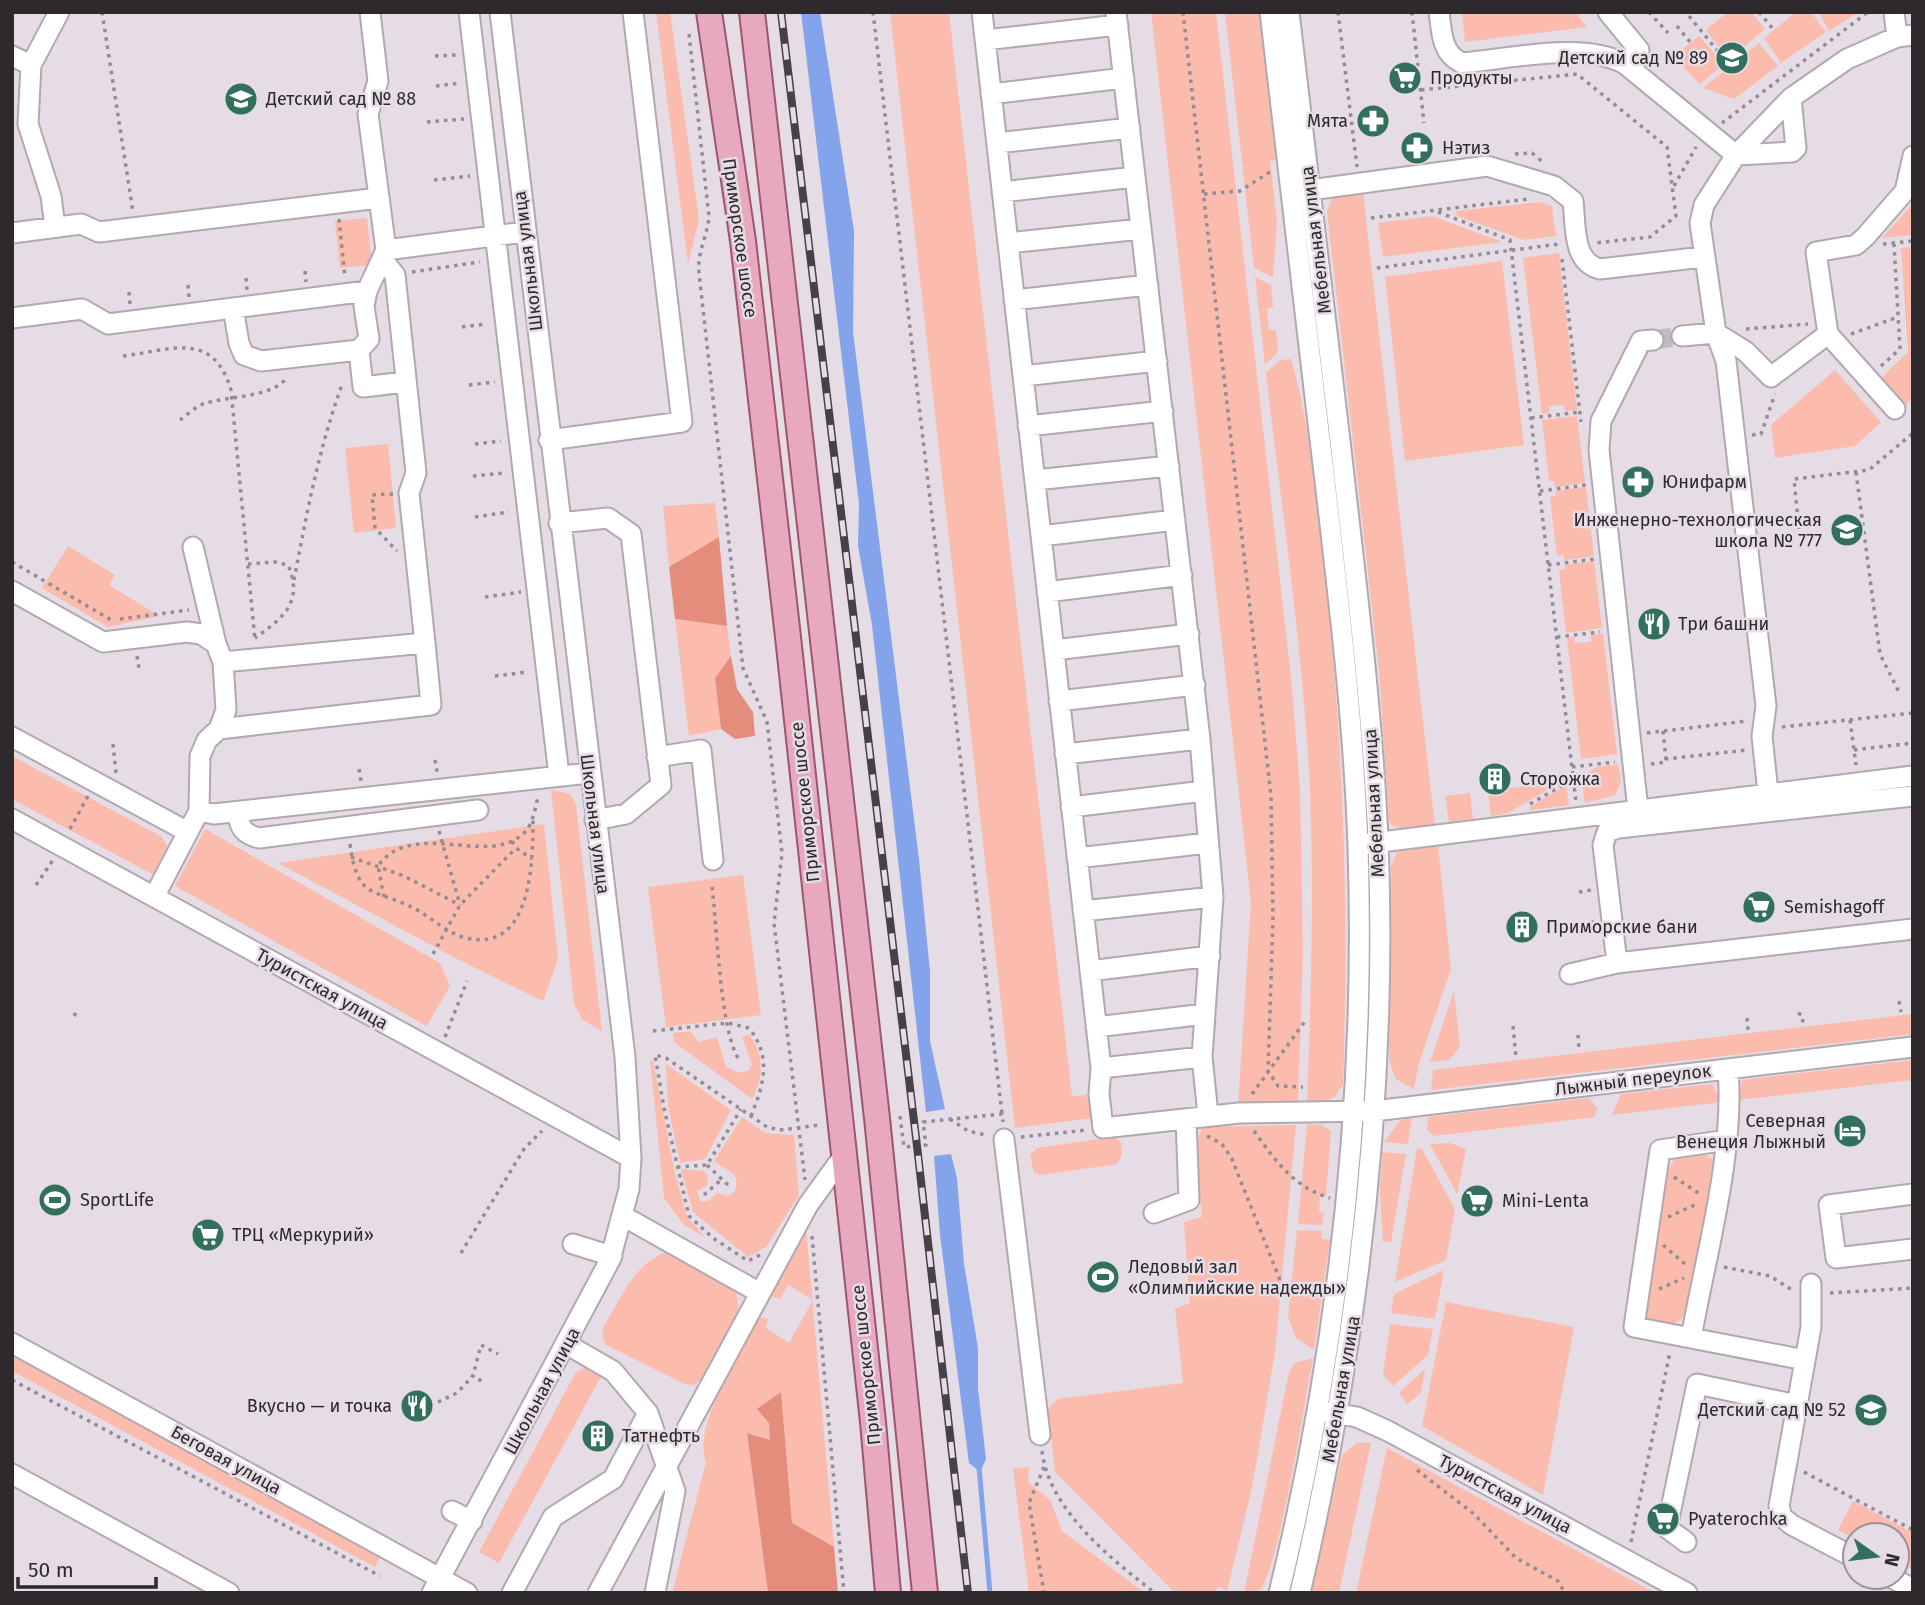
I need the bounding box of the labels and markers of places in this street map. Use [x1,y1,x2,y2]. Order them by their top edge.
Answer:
school or university icon: Детский сад № 89 [1713,39,1751,77]
place label: Детский сад № 89 [1558,47,1708,69]
supermarket icon: Продукты [1386,59,1424,97]
place label: Продукты [1430,67,1513,89]
school or university icon: Детский сад № 88 [222,80,260,118]
place label: Детский сад № 88 [265,88,416,110]
pharmacy icon: Мята [1354,102,1392,140]
place label: Мята [1307,110,1348,132]
pharmacy icon: Нэтиз [1398,129,1436,167]
place label: Нэтиз [1442,137,1490,159]
pharmacy icon: Юнифарм [1619,463,1657,501]
place label: Юнифарм [1662,471,1747,493]
place label: Инженерно-технологическая школа № 777 [1574,509,1822,552]
school or university icon: Инженерно-технологическая школа № 777 [1828,511,1866,549]
restaurant icon: Три башни [1635,605,1673,643]
place label: Три башни [1678,613,1769,635]
building icon: Сторожка [1476,760,1514,798]
place label: Сторожка [1520,768,1600,790]
supermarket icon: Semishagoff [1740,888,1778,926]
place label: Semishagoff [1784,896,1886,918]
building icon: Приморские бани [1503,908,1541,946]
place label: Приморские бани [1546,916,1698,938]
place label: Северная Венеция Лыжный [1676,1110,1826,1153]
hotel icon: Северная Венеция Лыжный [1831,1112,1869,1150]
sports icon: SportLife [36,1181,74,1219]
supermarket icon: Mini-Lenta [1458,1182,1496,1220]
place label: SportLife [80,1189,154,1211]
place label: Mini-Lenta [1502,1190,1589,1212]
supermarket icon: ТРЦ «Меркурий» [189,1216,227,1254]
place label: ТРЦ «Меркурий» [232,1224,374,1246]
place label: Ледовый зал «Олимпийские надежды» [1128,1256,1346,1299]
sports icon: Ледовый зал «Олимпийские надежды» [1084,1258,1122,1296]
restaurant icon: Вкусно — и точка [398,1387,436,1425]
school or university icon: Детский сад № 52 [1852,1391,1890,1429]
place label: Вкусно — и точка [247,1395,392,1417]
place label: Детский сад № 52 [1697,1399,1846,1421]
building icon: Татнефть [579,1417,617,1455]
place label: Татнефть [622,1425,700,1447]
supermarket icon: Pyaterochka [1644,1500,1682,1538]
place label: Pyaterochka [1688,1508,1788,1530]

